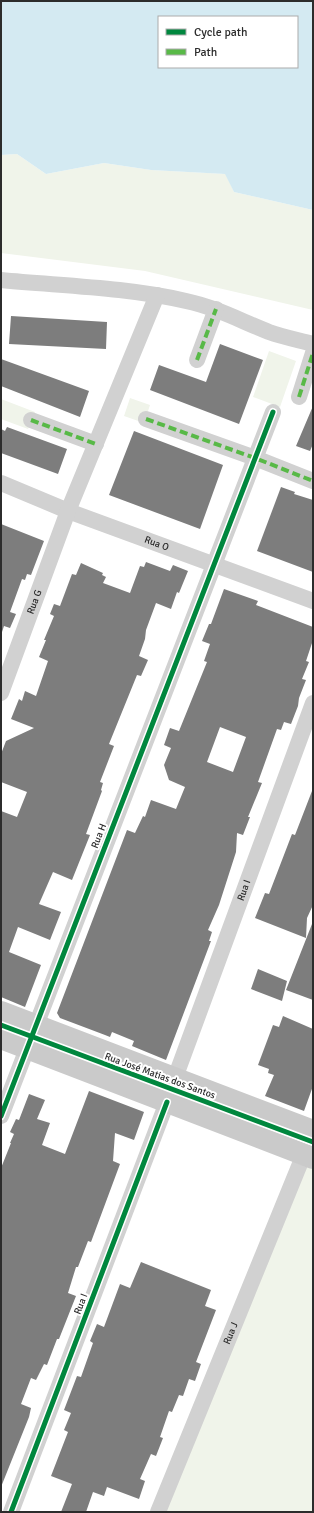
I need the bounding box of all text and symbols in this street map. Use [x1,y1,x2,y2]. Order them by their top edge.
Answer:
legend [158,16,298,68]
text: Cycle path [194,25,247,40]
text: Path [194,45,217,60]
street label: Rua O [143,534,171,554]
street label: Rua G [25,588,44,616]
street label: Rua H [89,822,109,850]
street label: Rua I [235,878,253,902]
street label: Rua José Matias dos Santos [103,1050,218,1102]
street label: Rua I [72,1292,90,1316]
street label: Rua J [221,1320,241,1346]

